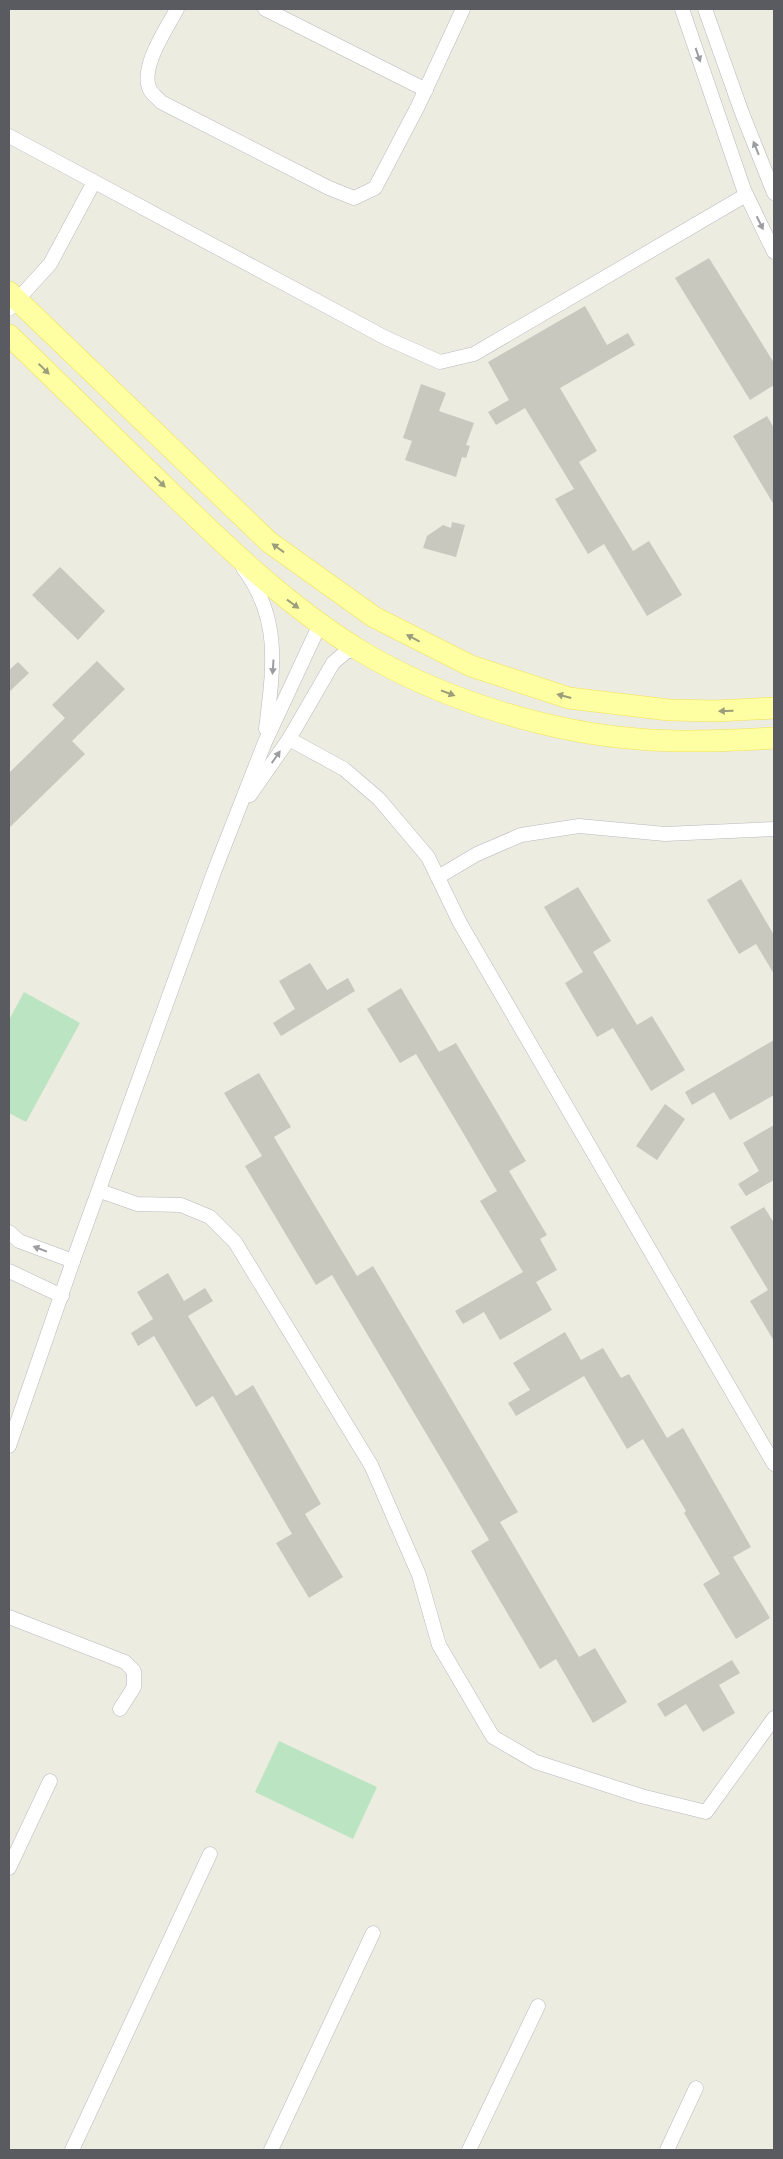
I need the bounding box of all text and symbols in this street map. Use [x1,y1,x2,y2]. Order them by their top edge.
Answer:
one-way arrow [694,48,702,63]
one-way arrow [752,140,760,155]
one-way arrow [756,216,764,231]
one-way arrow [37,363,49,375]
one-way arrow [154,476,166,488]
one-way arrow [272,543,285,554]
one-way arrow [286,599,300,609]
one-way arrow [406,634,420,642]
one-way arrow [268,659,276,675]
one-way arrow [441,690,456,697]
one-way arrow [557,692,572,700]
one-way arrow [717,707,733,715]
one-way arrow [271,750,281,764]
one-way arrow [32,1245,47,1252]

